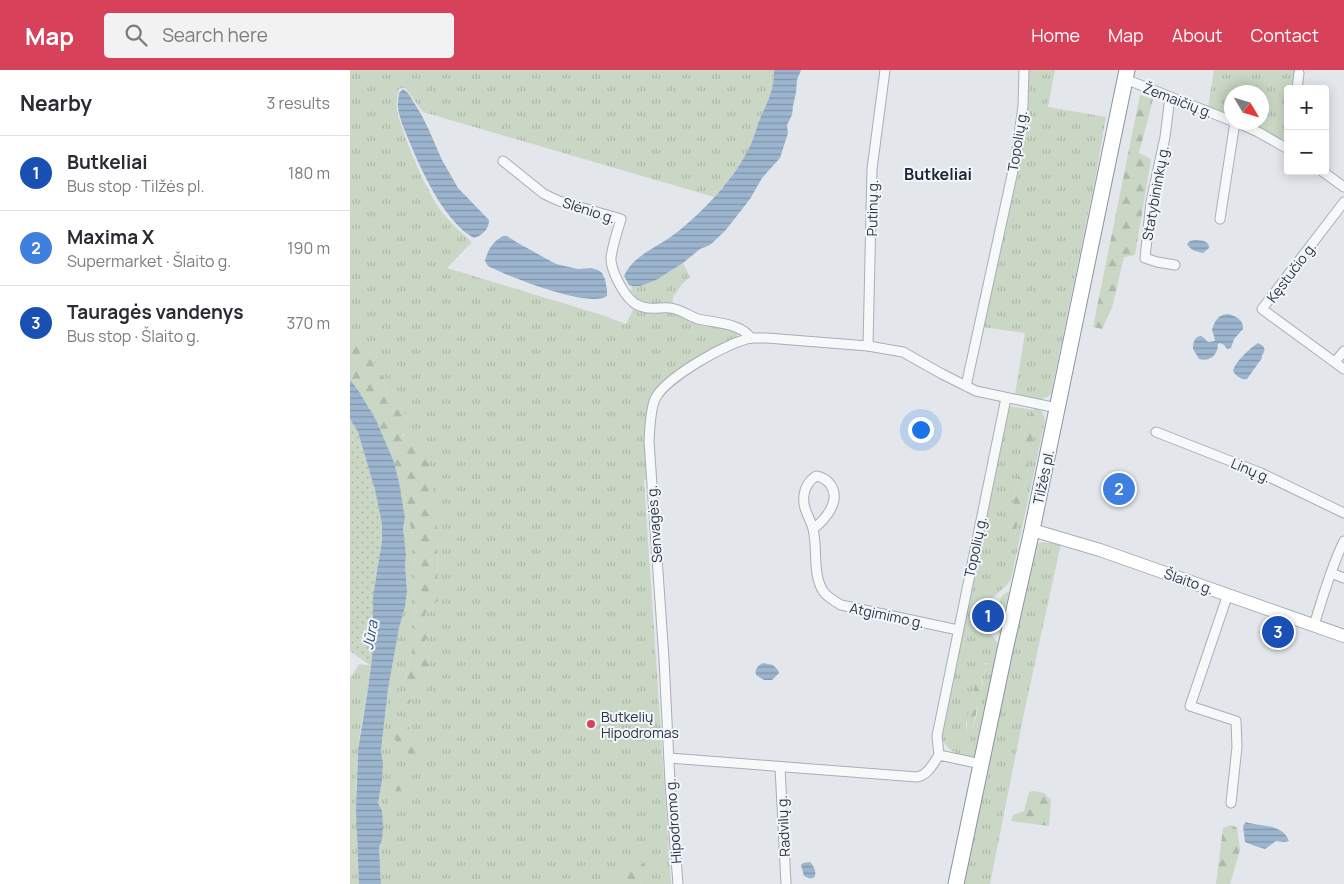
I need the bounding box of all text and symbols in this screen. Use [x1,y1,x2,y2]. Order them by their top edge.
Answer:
search box [104,13,454,58]
text: Map [25,19,74,52]
icon: search [122,21,150,49]
text: Search here [162,22,268,48]
text: Home [1031,23,1080,47]
text: Map [1108,23,1144,47]
text: About [1172,23,1222,47]
text: Contact [1250,23,1319,47]
street label: Žemaičių g. [1140,78,1216,122]
north arrow [1224,85,1269,130]
map controls [1284,85,1329,175]
button: + [1284,85,1329,130]
text: Nearby [20,89,92,117]
text: 3 results [267,92,330,114]
street label: Topolių g. [1003,109,1031,173]
button: − [1284,130,1329,175]
street label: Statybininkų g. [1137,144,1173,242]
text: Butkeliai [67,149,148,175]
text: 1 [32,162,40,184]
text: 180 m [288,162,330,184]
district label: Butkeliai [904,163,972,185]
text: Bus stop · Tilžės pl. [67,175,205,197]
street label: Putinų g. [862,179,882,237]
street label: Slėnio g. [560,193,618,227]
text: Maxima X [67,224,154,250]
text: 2 [31,237,41,259]
text: 190 m [287,237,330,259]
street label: Kęstučio g. [1262,238,1320,306]
text: Supermarket · Šlaito g. [67,250,231,272]
text: Tauragės vandenys [67,299,243,325]
text: 3 [31,312,41,334]
text: 370 m [287,312,330,334]
text: Bus stop · Šlaito g. [67,325,200,347]
your location [908,417,934,443]
street label: Tilžės pl. [1028,448,1058,506]
street label: Linų g. [1228,453,1274,487]
pin: 2 [1103,470,1135,508]
street label: Senvagės g. [642,485,666,563]
street label: Topolių g. [959,515,991,579]
street label: Šlaito g. [1162,564,1216,598]
pin: 1 [972,597,1004,635]
street label: Atgimimo g. [848,598,926,632]
pin: 3 [1262,613,1294,651]
water label: Jūra [357,618,383,651]
place label: Butkelių Hipodromas [601,707,679,742]
marker: Butkelių Hipodromas [585,718,597,730]
street label: Hipodromo g. [661,778,685,864]
street label: Radvilų g. [772,795,794,857]

